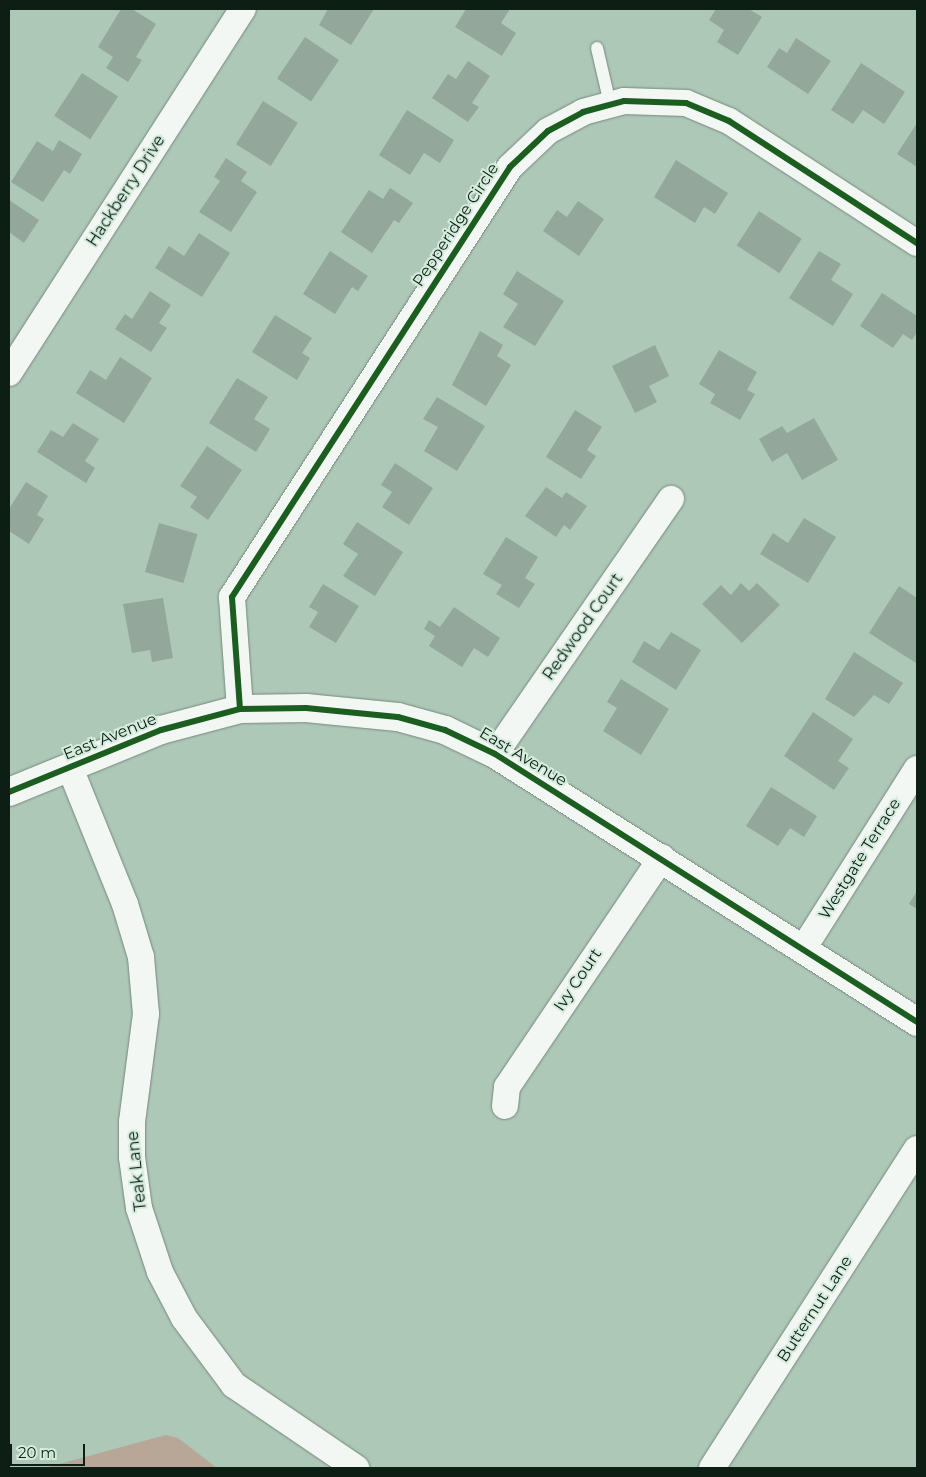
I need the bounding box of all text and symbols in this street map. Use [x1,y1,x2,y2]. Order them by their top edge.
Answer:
street label: Hackberry Drive [83,132,169,250]
street label: Pepperidge Circle [409,160,503,290]
street label: Redwood Court [539,570,627,684]
street label: East Avenue [61,710,159,764]
street label: East Avenue [476,723,570,791]
street label: Westgate Terrace [815,795,905,923]
street label: Ivy Court [550,945,606,1015]
street label: Teak Lane [123,1130,151,1212]
street label: Butternut Lane [773,1252,857,1366]
scale bar [12,1434,88,1466]
text: 20 m [18,1443,56,1462]

